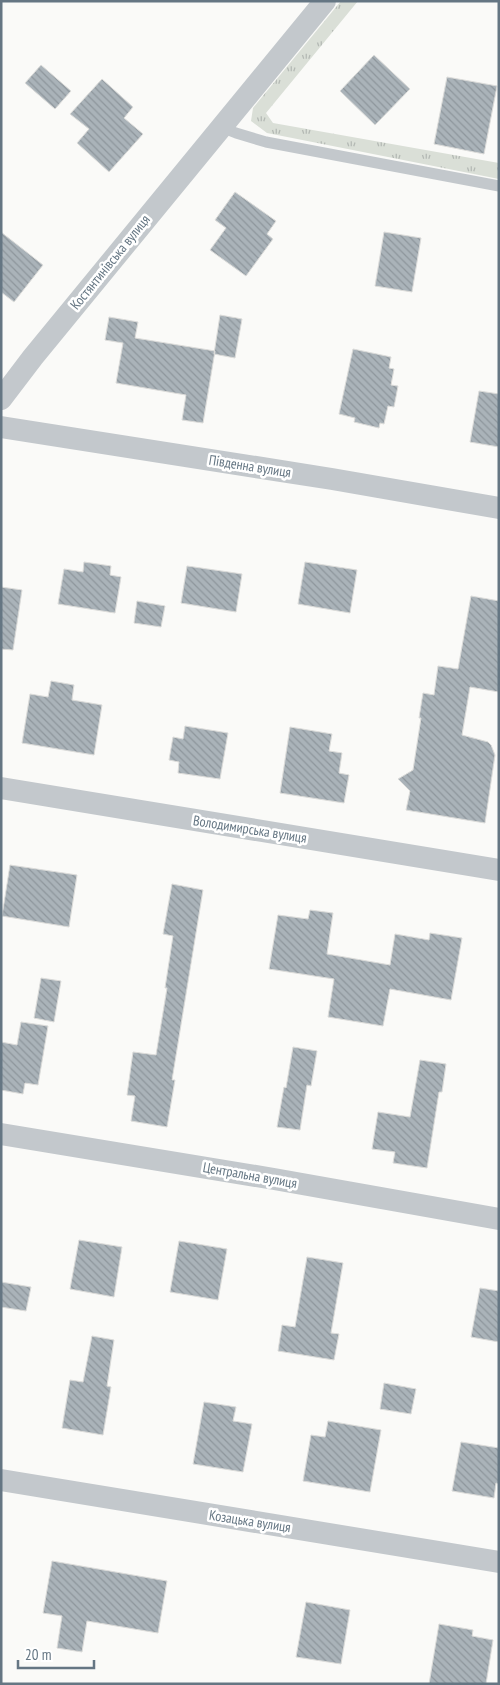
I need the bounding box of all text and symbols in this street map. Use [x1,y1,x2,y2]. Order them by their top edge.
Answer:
street label: Костянтинівська вулиця [66,211,154,313]
street label: Південна вулиця [208,451,292,481]
street label: Володимирська вулиця [192,811,308,847]
street label: Центральна вулиця [202,1158,298,1192]
street label: Козацька вулиця [208,1506,292,1536]
scale bar [18,1638,94,1670]
text: 20 m [25,1645,51,1664]

